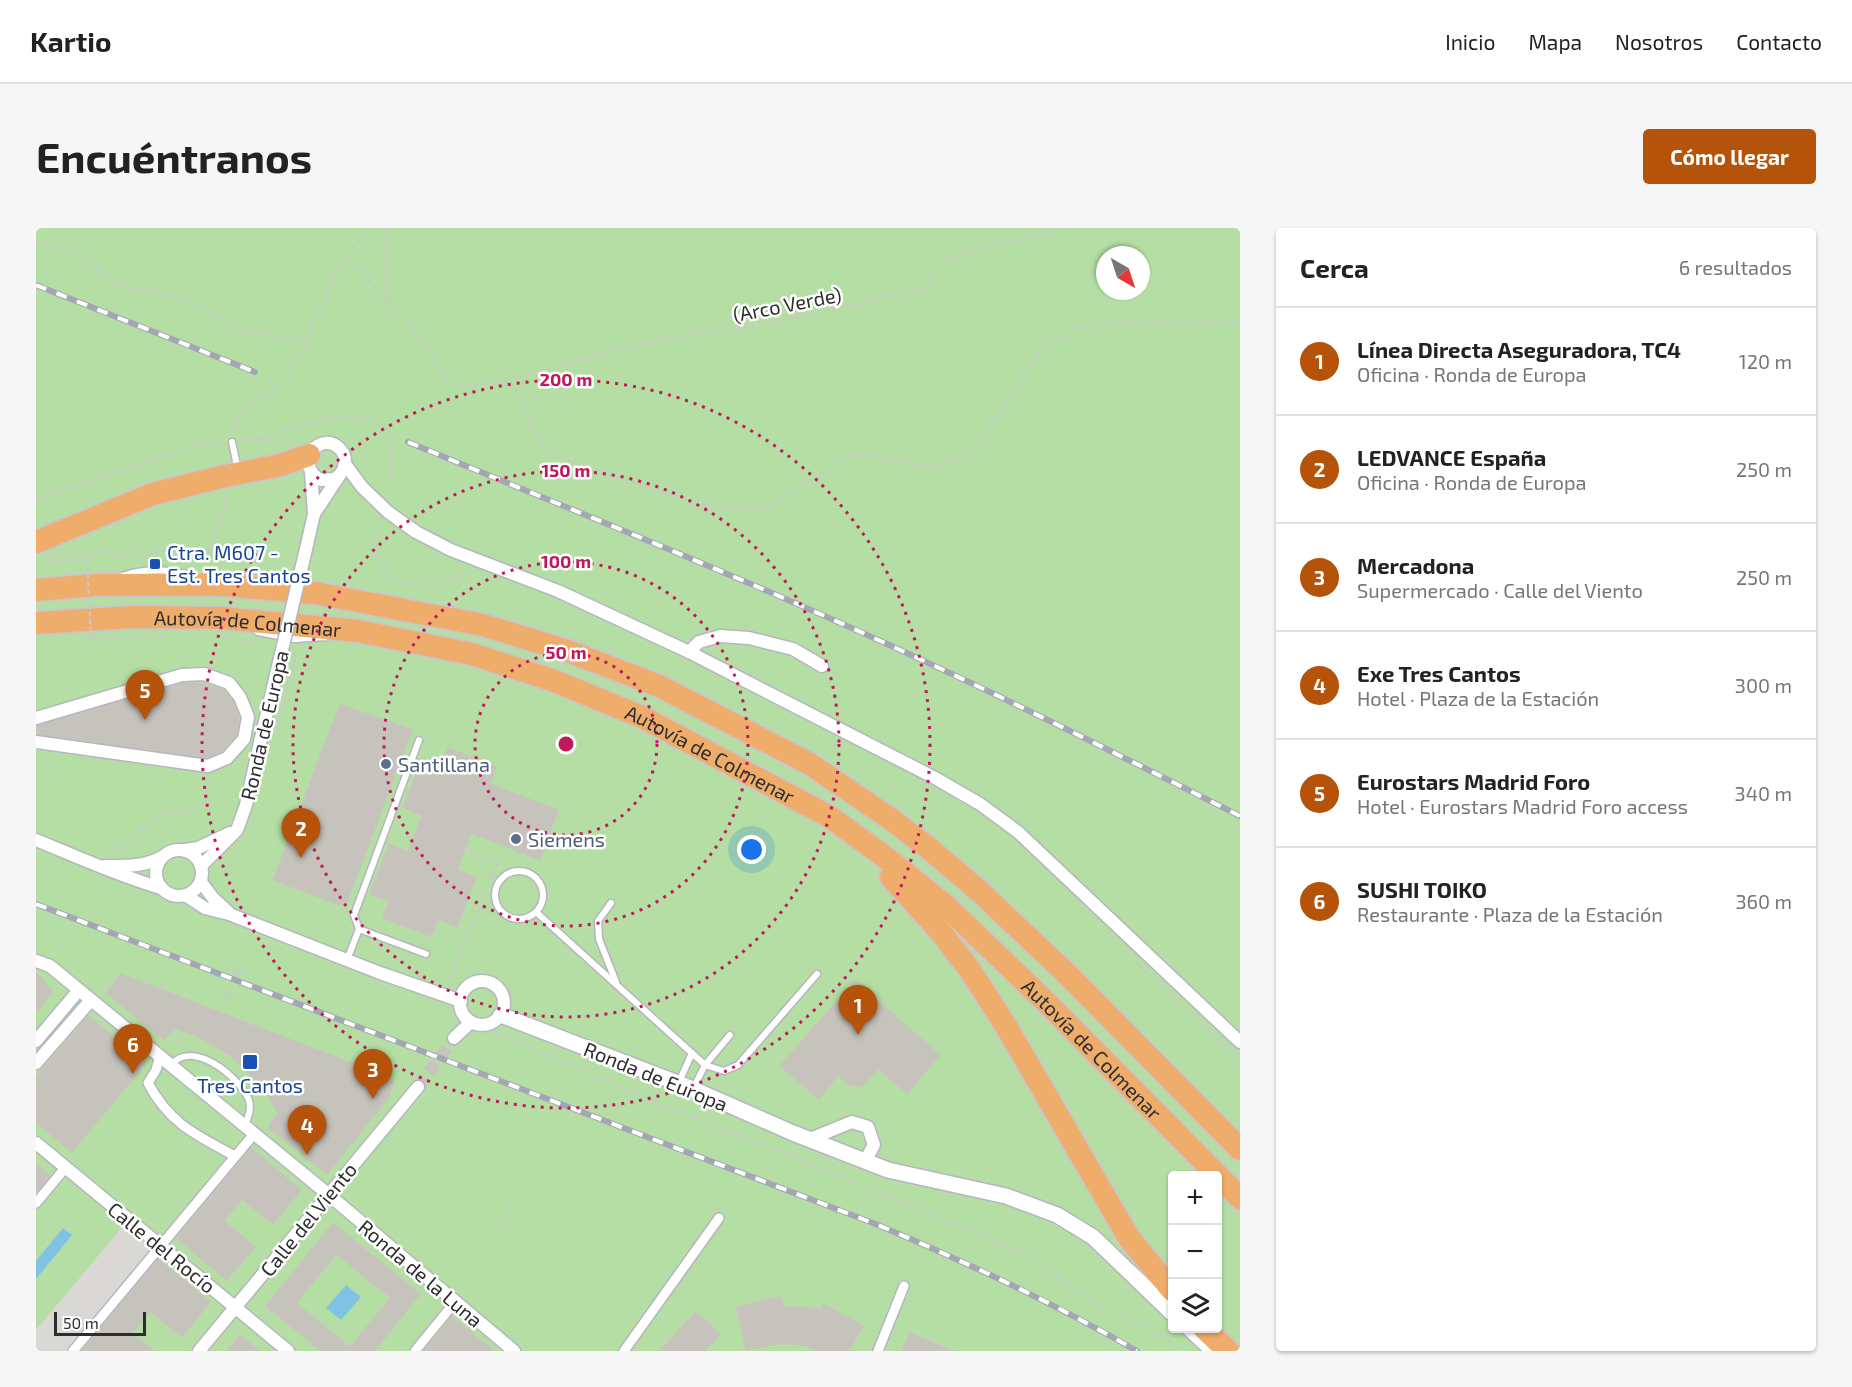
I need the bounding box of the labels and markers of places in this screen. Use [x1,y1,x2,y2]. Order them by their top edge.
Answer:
place label: Ctra. M607 - Est. Tres Cantos [167,540,311,587]
marker: Ctra. M607 - Est. Tres Cantos [148,557,162,571]
pin: 5 [126,670,164,720]
centre of rings [556,734,576,754]
place label: Santillana [398,752,490,776]
marker: Santillana [379,757,393,771]
pin: 2 [282,808,320,858]
place label: Siemens [528,827,605,851]
marker: Siemens [509,832,523,846]
pin: 1 [838,986,878,1035]
pin: 6 [114,1024,152,1074]
pin: 3 [354,1050,392,1099]
marker: Tres Cantos [241,1053,259,1071]
place label: Tres Cantos [197,1073,303,1097]
pin: 4 [288,1106,326,1155]

